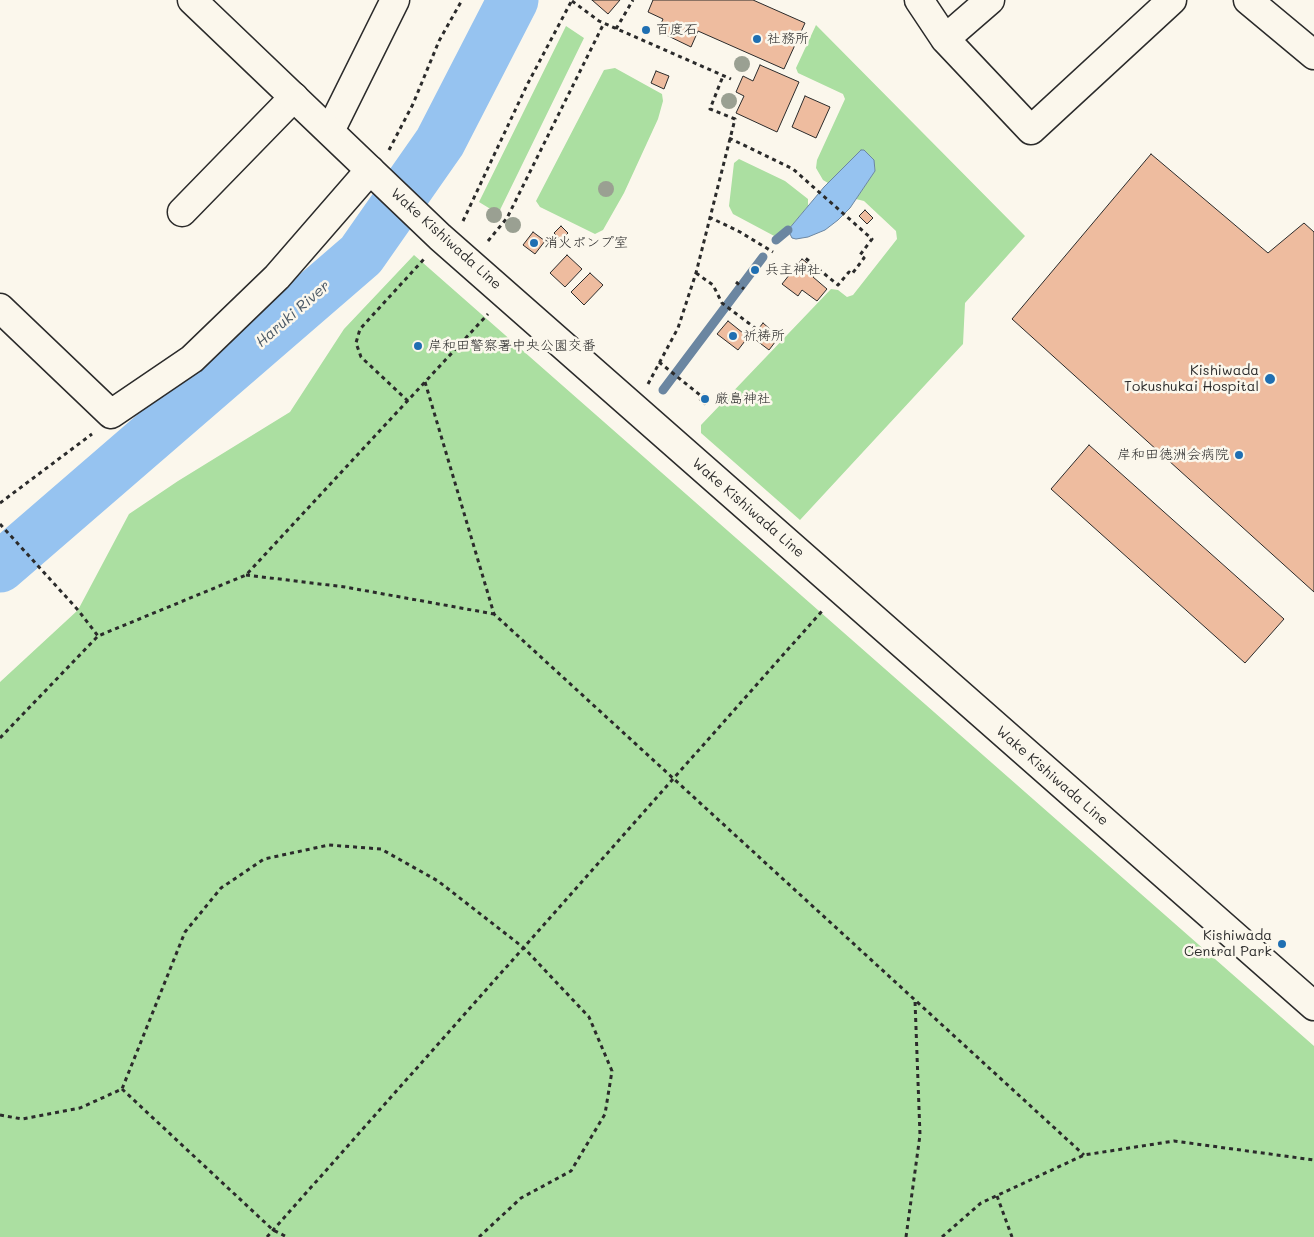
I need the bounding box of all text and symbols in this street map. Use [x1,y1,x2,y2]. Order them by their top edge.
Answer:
place label: 百度石 [656,22,698,38]
marker: 百度石 [640,24,652,36]
place label: 社務所 [767,31,809,47]
marker: 社務所 [751,33,763,45]
street label: Wake Kishiwada Line [387,185,505,293]
place label: 消火ポンプ室 [544,235,628,251]
marker: 消火ポンプ室 [528,237,540,249]
place label: 兵主神社 [765,262,821,278]
marker: 兵主神社 [749,264,761,276]
water label: Haruki River [252,277,334,351]
place label: 祈祷所 [743,328,785,344]
marker: 祈祷所 [727,330,739,342]
place label: 岸和田警察署中央公園交番 [428,338,596,354]
marker: 岸和田警察署中央公園交番 [412,340,424,352]
place label: Kishiwada Tokushukai Hospital [1124,363,1259,396]
marker: Kishiwada Tokushukai Hospital [1263,372,1277,386]
place label: 厳島神社 [715,391,771,407]
marker: 厳島神社 [699,393,711,405]
place label: 岸和田徳洲会病院 [1117,447,1229,463]
marker: 岸和田徳洲会病院 [1233,449,1245,461]
street label: Wake Kishiwada Line [688,455,808,561]
street label: Wake Kishiwada Line [992,723,1112,829]
place label: Kishiwada Central Park [1184,928,1272,960]
marker: Kishiwada Central Park [1276,938,1288,950]

